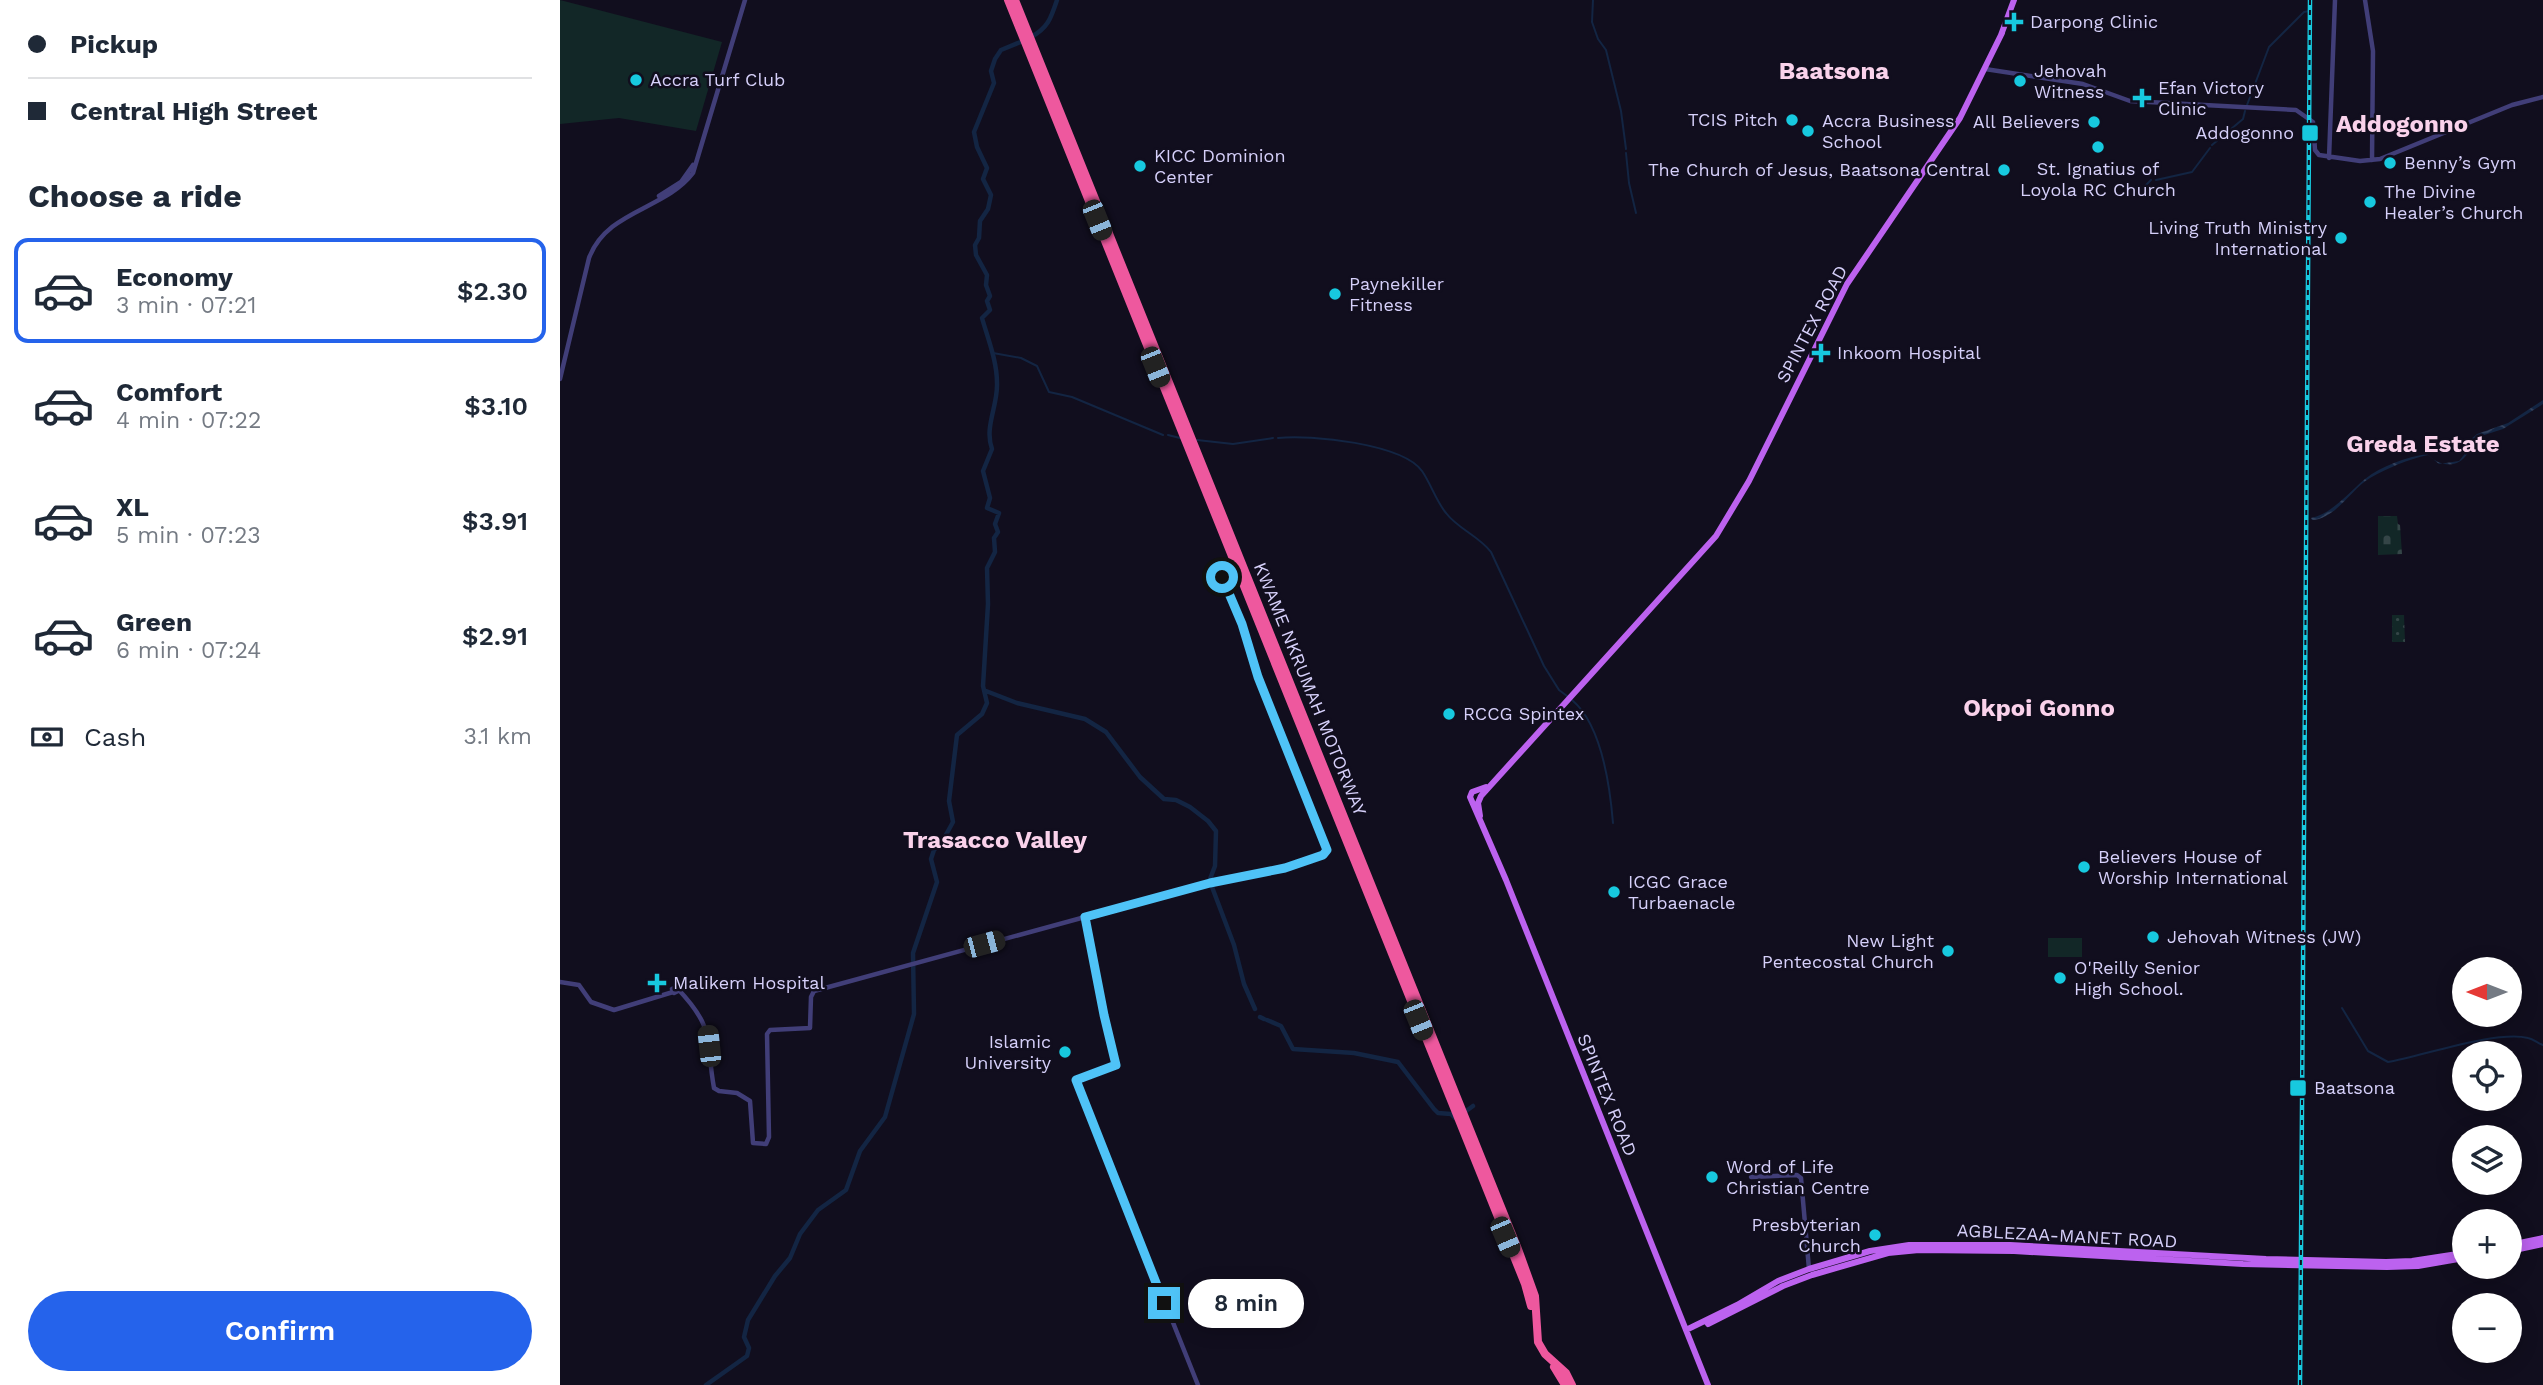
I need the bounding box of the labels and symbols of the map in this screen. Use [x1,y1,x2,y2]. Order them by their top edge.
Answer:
place label: Darpong Clinic [2030,11,2158,32]
marker: Darpong Clinic [2004,12,2024,32]
district label: Baatsona [1779,57,1889,85]
place label: Jehovah Witness [2034,60,2107,102]
place label: Accra Turf Club [650,69,785,90]
marker: Accra Turf Club [628,72,644,88]
marker: Jehovah Witness [2012,73,2028,89]
place label: Efan Victory Clinic [2158,77,2265,119]
marker: Efan Victory Clinic [2132,88,2152,108]
place label: TCIS Pitch [1688,109,1778,130]
place label: Accra Business School [1822,110,1955,152]
district label: Addogonno [2336,110,2468,138]
place label: All Believers [1973,111,2080,132]
marker: TCIS Pitch [1784,112,1800,128]
marker: All Believers [2086,114,2102,130]
place label: Addogonno [2195,122,2294,143]
marker: Accra Business School [1800,123,1816,139]
marker: Addogonno [2300,123,2320,143]
marker: St. Ignatius of Loyola RC Church [2090,139,2106,155]
place label: KICC Dominion Center [1154,145,1286,187]
place label: Benny’s Gym [2404,152,2517,173]
marker: Benny’s Gym [2382,155,2398,171]
marker: KICC Dominion Center [1132,158,1148,174]
place label: St. Ignatius of Loyola RC Church [2020,158,2176,200]
place label: The Church of Jesus, Baatsona Central [1648,159,1990,180]
marker: The Church of Jesus, Baatsona Central [1996,162,2012,178]
place label: The Divine Healer’s Church [2384,181,2523,223]
marker: The Divine Healer’s Church [2362,194,2378,210]
car [1080,197,1115,243]
place label: Living Truth Ministry International [2148,217,2328,259]
marker: Living Truth Ministry International [2333,230,2349,246]
street label: SPINTEX ROAD [1772,261,1851,386]
place label: Paynekiller Fitness [1349,273,1444,315]
marker: Paynekiller Fitness [1327,286,1343,302]
place label: Inkoom Hospital [1837,342,1981,363]
marker: Inkoom Hospital [1811,343,1831,363]
car [1138,344,1173,390]
district label: Greda Estate [2346,430,2500,458]
street label: KWAME NKRUMAH MOTORWAY [1250,559,1371,819]
route start [1206,561,1238,593]
district label: Okpoi Gonno [1963,694,2115,722]
place label: RCCG Spintex [1463,703,1584,724]
marker: RCCG Spintex [1441,706,1457,722]
district label: Trasacco Valley [903,826,1088,854]
place label: Believers House of Worship International [2098,846,2288,888]
marker: Believers House of Worship International [2076,859,2092,875]
place label: ICGC Grace Turbaenacle [1628,871,1735,913]
marker: ICGC Grace Turbaenacle [1606,884,1622,900]
place label: Jehovah Witness (JW) [2167,926,2361,947]
car [961,928,1008,960]
marker: Jehovah Witness (JW) [2145,929,2161,945]
place label: New Light Pentecostal Church [1762,930,1934,972]
marker: New Light Pentecostal Church [1940,943,1956,959]
place label: O'Reilly Senior High School. [2074,957,2200,999]
north arrow [2452,957,2522,1027]
marker: O'Reilly Senior High School. [2052,970,2068,986]
place label: Malikem Hospital [673,972,825,993]
marker: Malikem Hospital [647,973,667,993]
car [1401,997,1436,1043]
car [697,1024,722,1068]
place label: Islamic University [965,1031,1052,1073]
street label: SPINTEX ROAD [1573,1031,1642,1159]
marker: Islamic University [1057,1044,1073,1060]
place label: Baatsona [2314,1077,2395,1098]
marker: Baatsona [2288,1078,2308,1098]
place label: Word of Life Christian Centre [1726,1156,1870,1198]
marker: Word of Life Christian Centre [1704,1169,1720,1185]
car [1488,1214,1523,1260]
place label: Presbyterian Church [1751,1214,1861,1256]
street label: AGBLEZAA-MANET ROAD [1956,1219,2178,1252]
marker: Presbyterian Church [1867,1227,1883,1243]
callout: 8 min [1188,1278,1304,1328]
route end [1148,1287,1180,1319]

